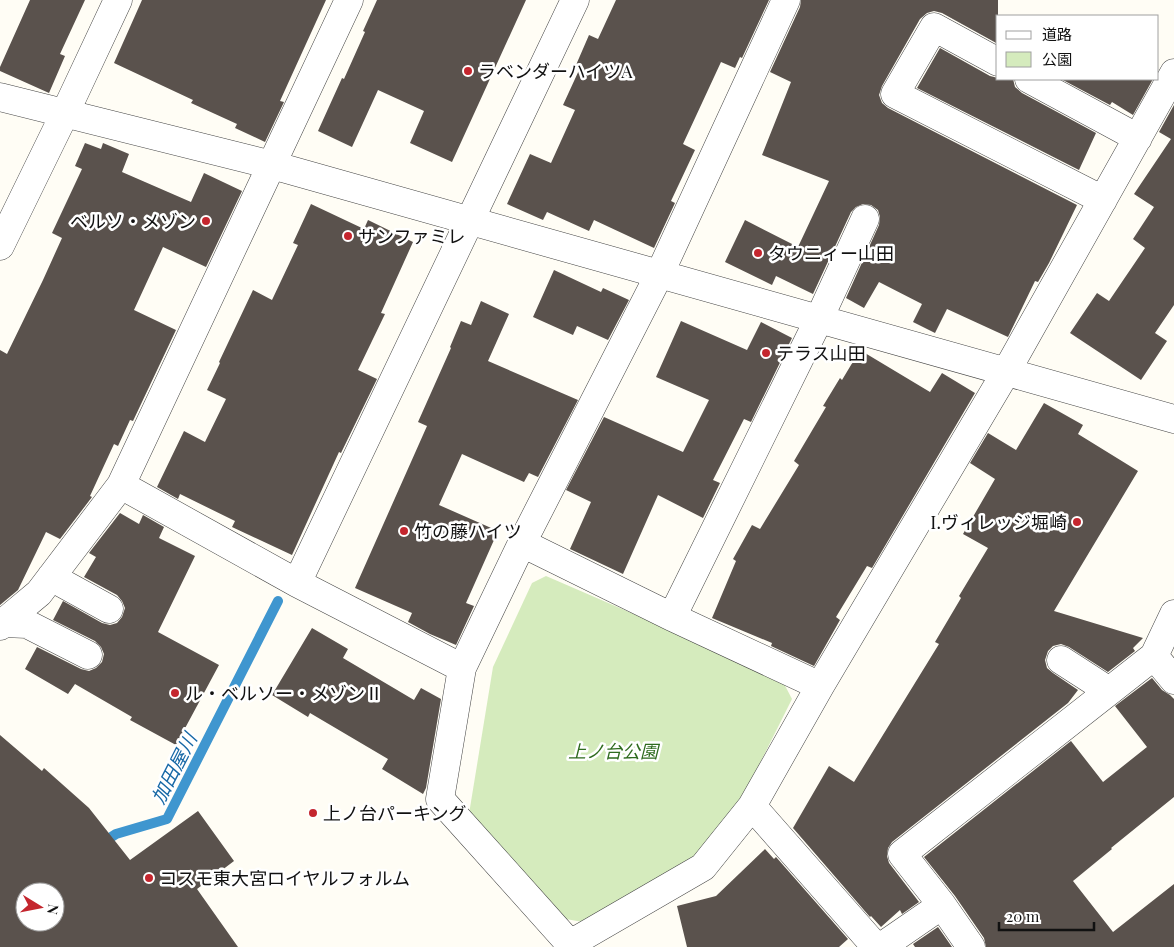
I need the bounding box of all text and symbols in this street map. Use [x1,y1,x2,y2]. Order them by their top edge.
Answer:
legend [996,15,1159,80]
text: 道路 [1042,24,1072,44]
text: 公園 [1042,49,1072,69]
place label: ラベンダーハイツA [478,59,633,83]
marker: ラベンダーハイツA [462,65,474,77]
place label: ベルソ・メゾン [70,209,196,233]
marker: ベルソ・メゾン [200,215,212,227]
place label: サンファミレ [358,224,465,248]
marker: サンファミレ [342,230,354,242]
place label: タウニィー山田 [768,241,894,265]
marker: タウニィー山田 [752,247,764,259]
place label: テラス山田 [776,341,866,365]
marker: テラス山田 [760,347,772,359]
place label: I.ヴィレッジ堀崎 [930,510,1067,534]
marker: I.ヴィレッジ堀崎 [1071,516,1083,528]
place label: 竹の藤ハイツ [414,519,522,543]
marker: 竹の藤ハイツ [398,525,410,537]
place label: ル・ベルソー・メゾンⅡ [185,681,383,705]
marker: ル・ベルソー・メゾンⅡ [169,687,181,699]
water label: 加田屋川 [144,726,203,808]
park label: 上ノ台公園 [568,739,661,763]
place label: 上ノ台パーキング [323,801,466,825]
marker: 上ノ台パーキング [307,807,319,819]
place label: コスモ東大宮ロイヤルフォルム [159,866,410,890]
marker: コスモ東大宮ロイヤルフォルム [143,872,155,884]
north arrow [15,882,65,932]
scale bar [999,900,1094,932]
text: N [43,903,64,916]
text: 20 m [1006,906,1040,926]

